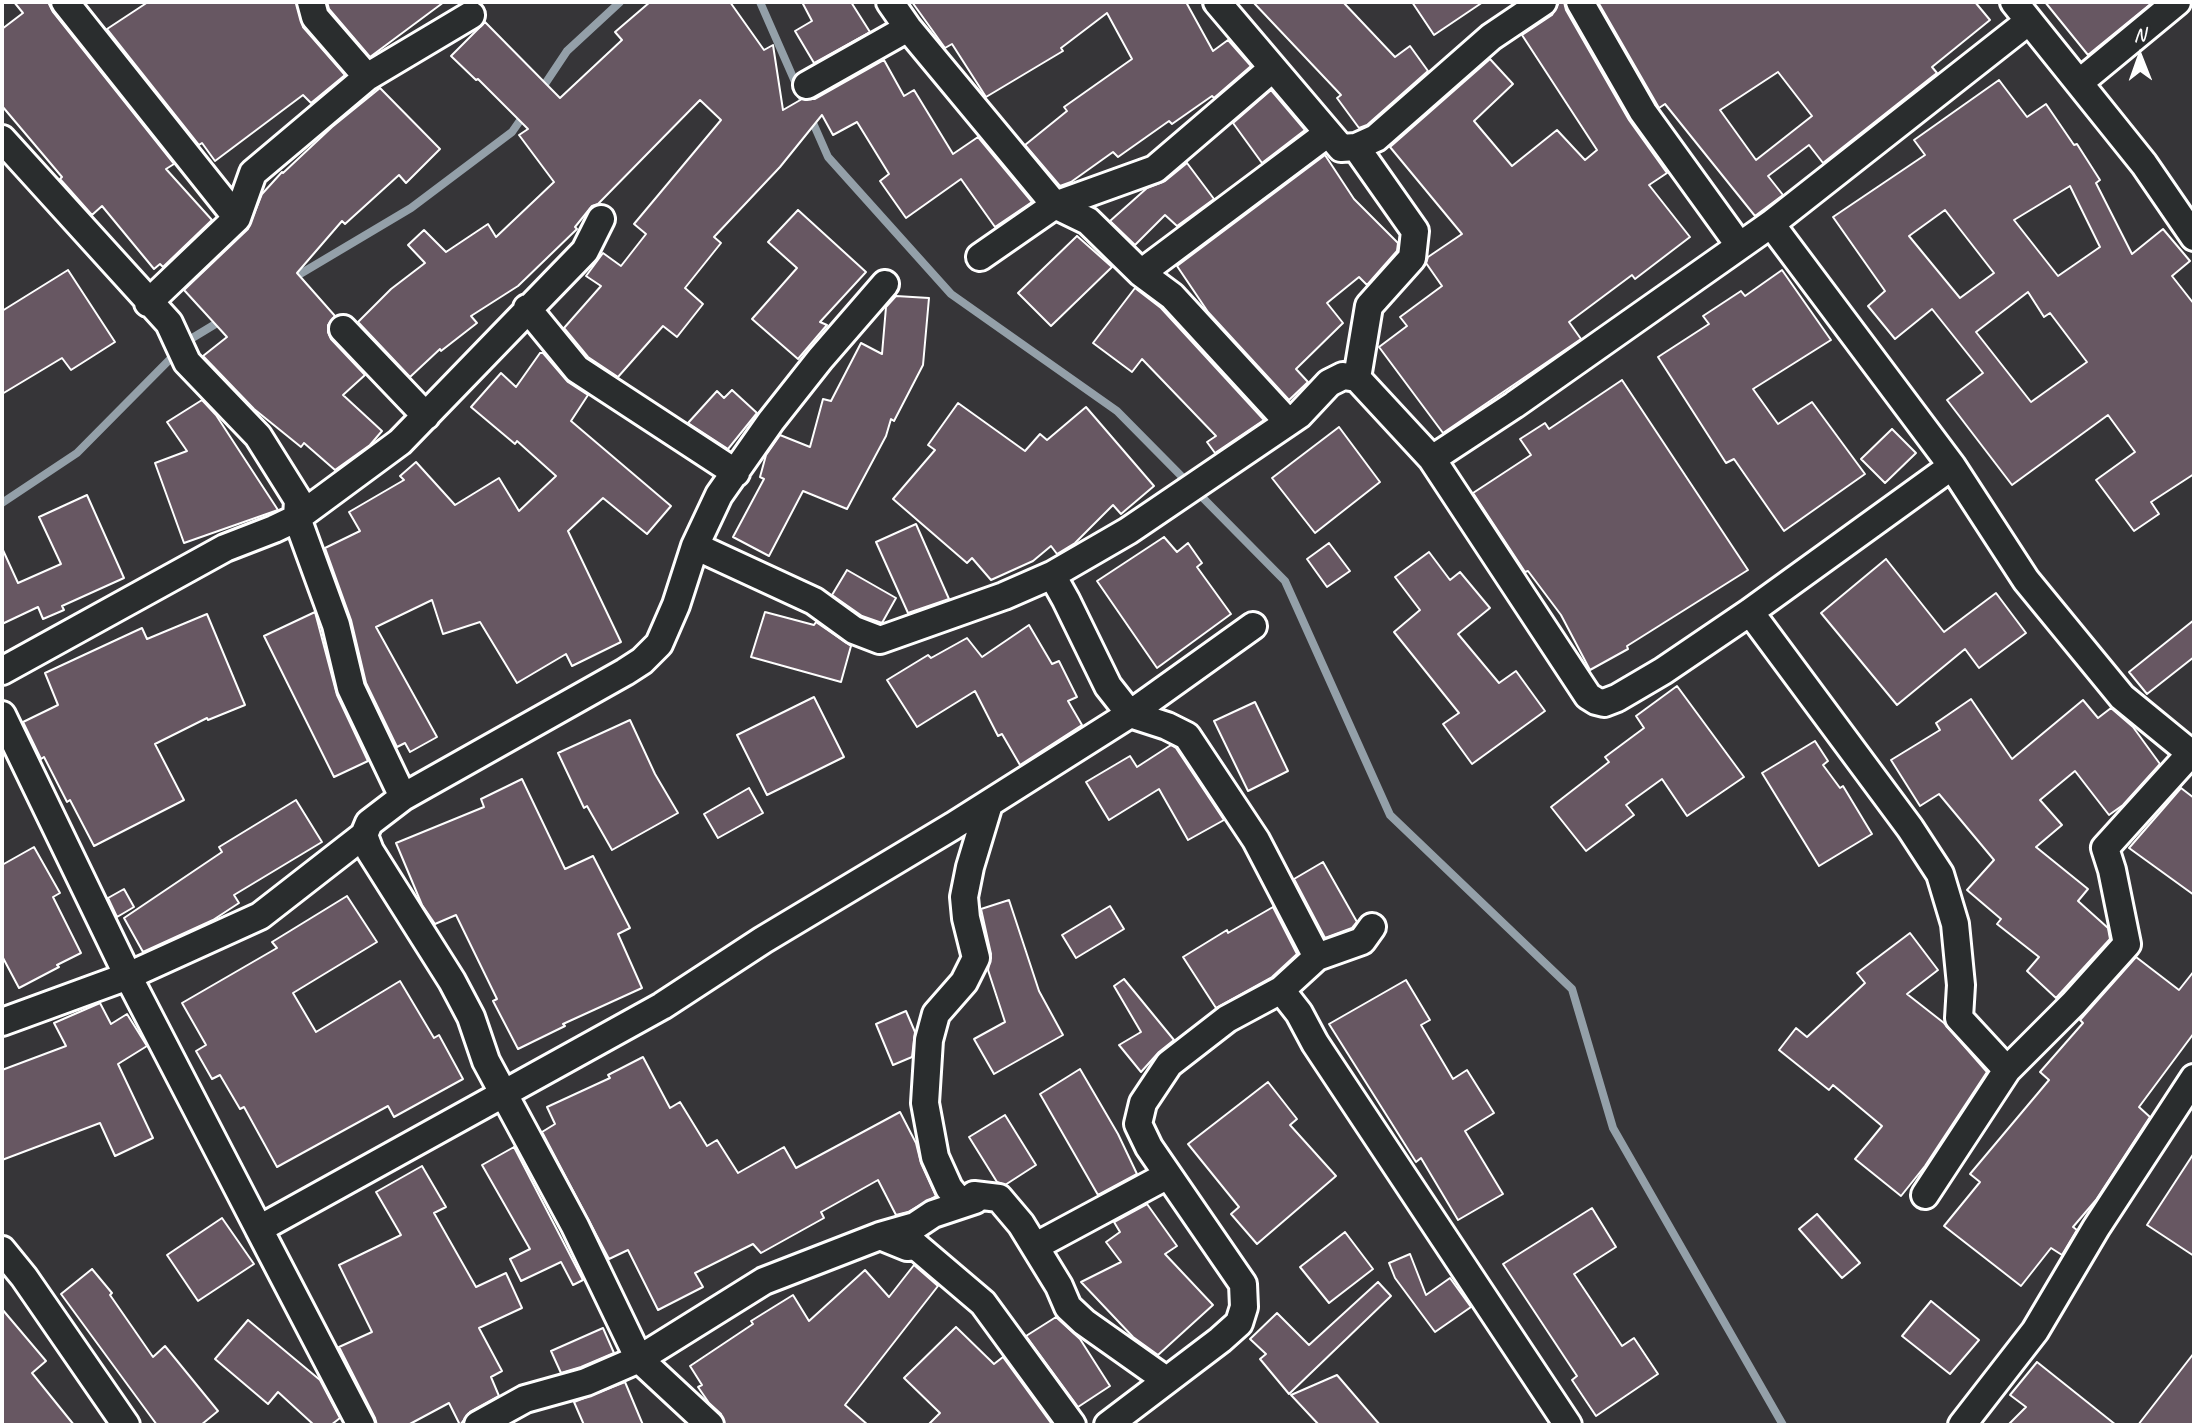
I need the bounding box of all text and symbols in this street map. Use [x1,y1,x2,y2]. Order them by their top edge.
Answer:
north arrow [2105,21,2175,91]
text: N [2134,23,2146,47]

